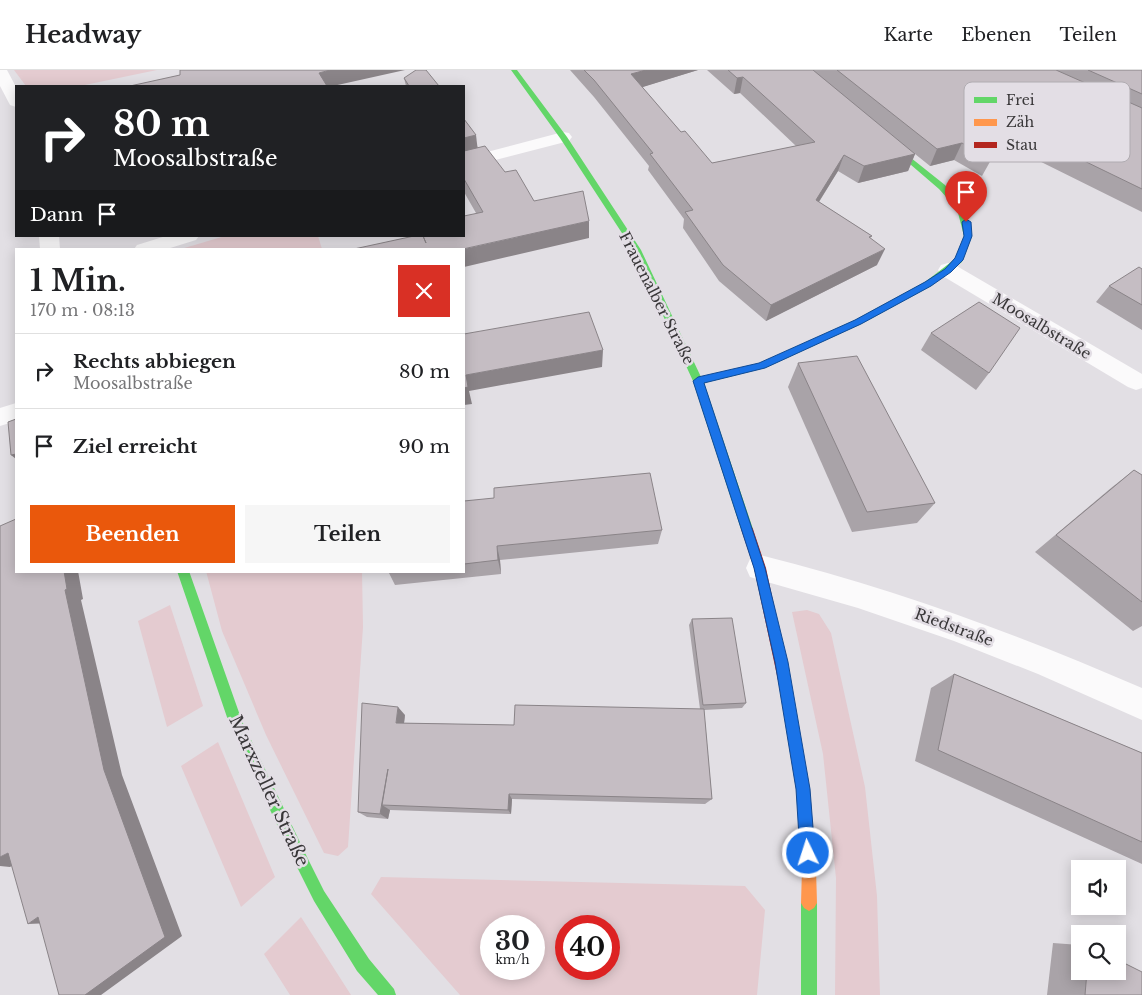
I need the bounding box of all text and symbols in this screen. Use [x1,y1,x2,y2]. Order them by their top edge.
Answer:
text: Headway [25,20,141,49]
text: Karte [883,24,933,46]
text: Ebenen [961,24,1031,46]
text: Teilen [1059,24,1117,46]
legend [964,82,1130,162]
text: Frei [1006,91,1035,109]
text: 80 m [113,102,210,145]
icon: right [30,105,95,170]
text: Zäh [1006,113,1035,131]
text: Stau [1006,136,1038,154]
text: Moosalbstraße [113,145,278,172]
pin [945,171,987,222]
icon: arrive [952,178,980,206]
icon: arrive [93,200,121,228]
text: Dann [30,203,83,226]
street label: Frauenalber Straße [615,228,699,368]
text: 1 Min. [30,262,126,299]
button: close [398,265,450,317]
street label: Moosalbstraße [989,289,1095,363]
text: 170 m · 08:13 [30,300,135,320]
text: Rechts abbiegen [73,350,236,373]
icon: right [30,357,58,385]
text: 80 m [399,360,450,383]
text: Moosalbstraße [73,373,193,393]
icon: arrive [30,432,58,460]
text: Ziel erreicht [73,435,197,458]
text: 90 m [398,435,450,458]
button: Beenden [30,505,235,563]
button: Teilen [245,505,450,563]
street label: Riedstraße [912,604,996,650]
street label: Marxzeller Straße [224,712,314,870]
position arrow [781,826,833,878]
map controls [1071,860,1126,980]
button: sound [1071,860,1126,915]
speed limit sign: 40 [555,915,620,980]
button: search [1071,925,1126,980]
text: 30 [495,926,530,957]
text: km/h [495,952,530,967]

